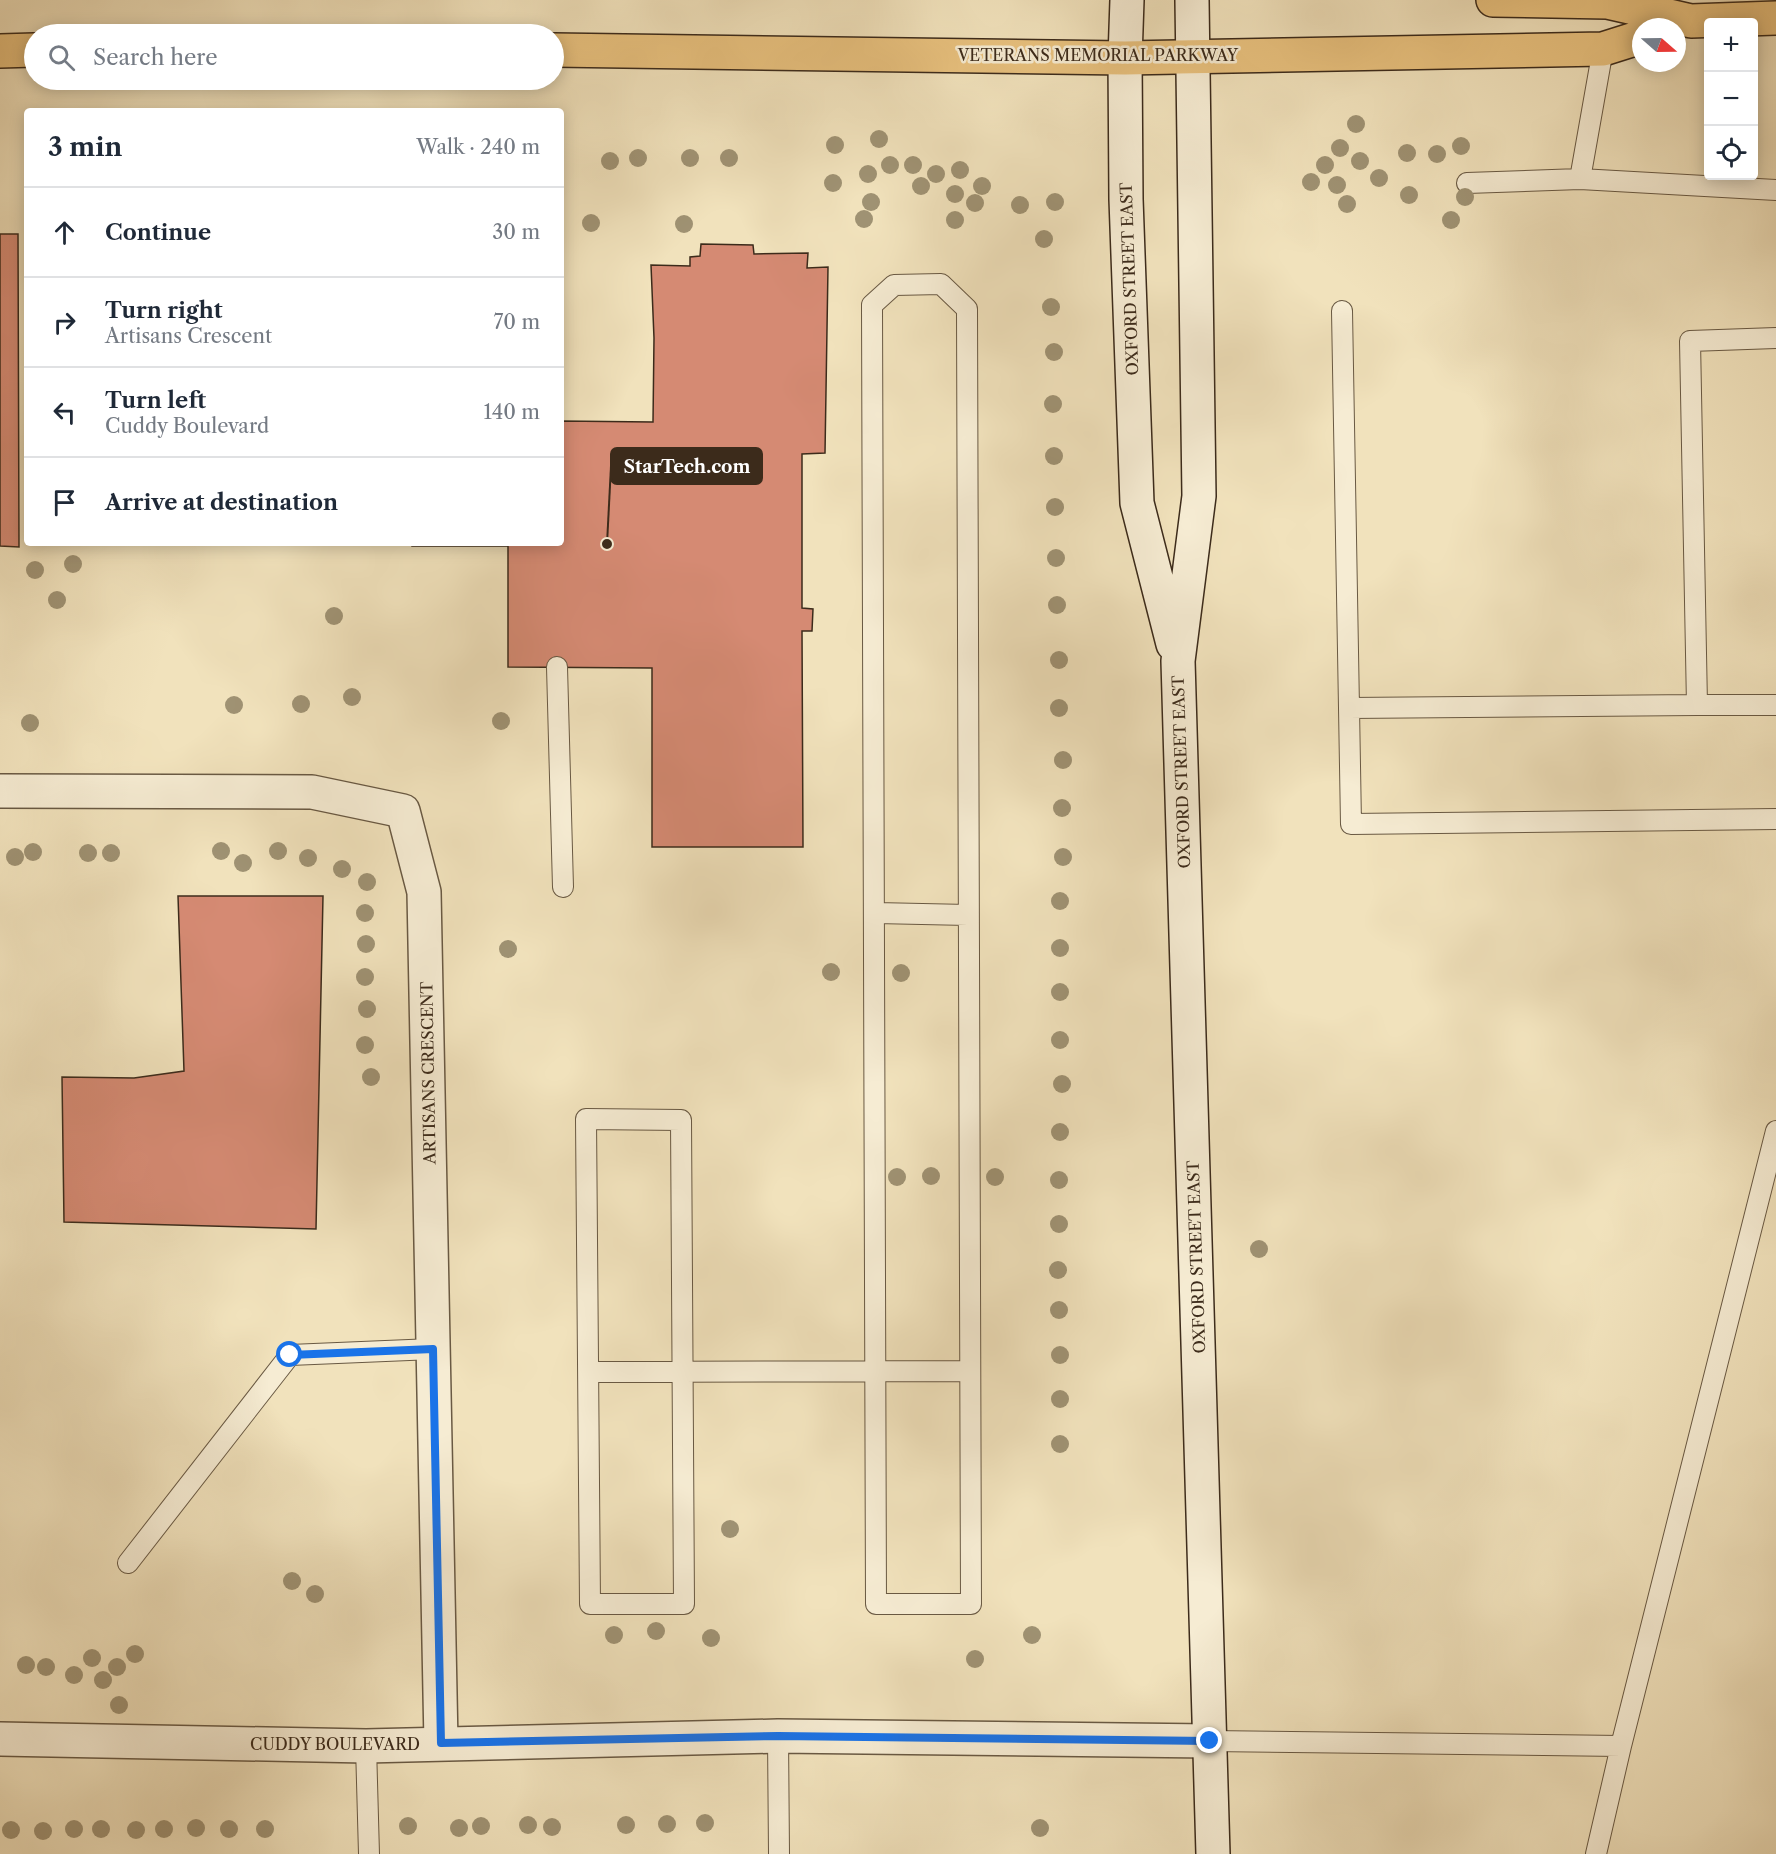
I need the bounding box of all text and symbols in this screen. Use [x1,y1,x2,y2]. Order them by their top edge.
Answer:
north arrow [1632,18,1686,72]
map controls [1704,18,1758,180]
button: + [1704,18,1758,72]
search box [24,24,564,90]
icon: search [45,41,78,74]
text: Search here [93,44,218,71]
street label: VETERANS MEMORIAL PARKWAY [957,45,1239,65]
button: − [1704,72,1758,126]
button: locate [1704,126,1758,180]
text: 3 min [48,131,122,163]
text: Walk · 240 m [416,135,540,159]
street label: OXFORD STREET EAST [1116,182,1142,376]
icon: ahead [48,216,81,249]
text: Continue [105,219,211,246]
text: 30 m [492,220,540,244]
text: Turn right [105,297,223,324]
icon: right [48,306,81,339]
text: 70 m [494,310,540,334]
text: Artisans Crescent [105,324,272,348]
text: Turn left [105,387,206,414]
icon: left [48,396,81,429]
text: 140 m [483,400,540,424]
text: Cuddy Boulevard [105,414,269,438]
callout: StarTech.com [611,448,762,484]
text: StarTech.com [623,456,751,478]
icon: arrive [48,486,81,519]
text: Arrive at destination [105,489,338,516]
street label: OXFORD STREET EAST [1168,675,1194,869]
street label: ARTISANS CRESCENT [416,981,440,1165]
street label: OXFORD STREET EAST [1183,1160,1209,1354]
route start [276,1341,302,1367]
route end [1196,1727,1222,1753]
street label: CUDDY BOULEVARD [250,1734,420,1754]

